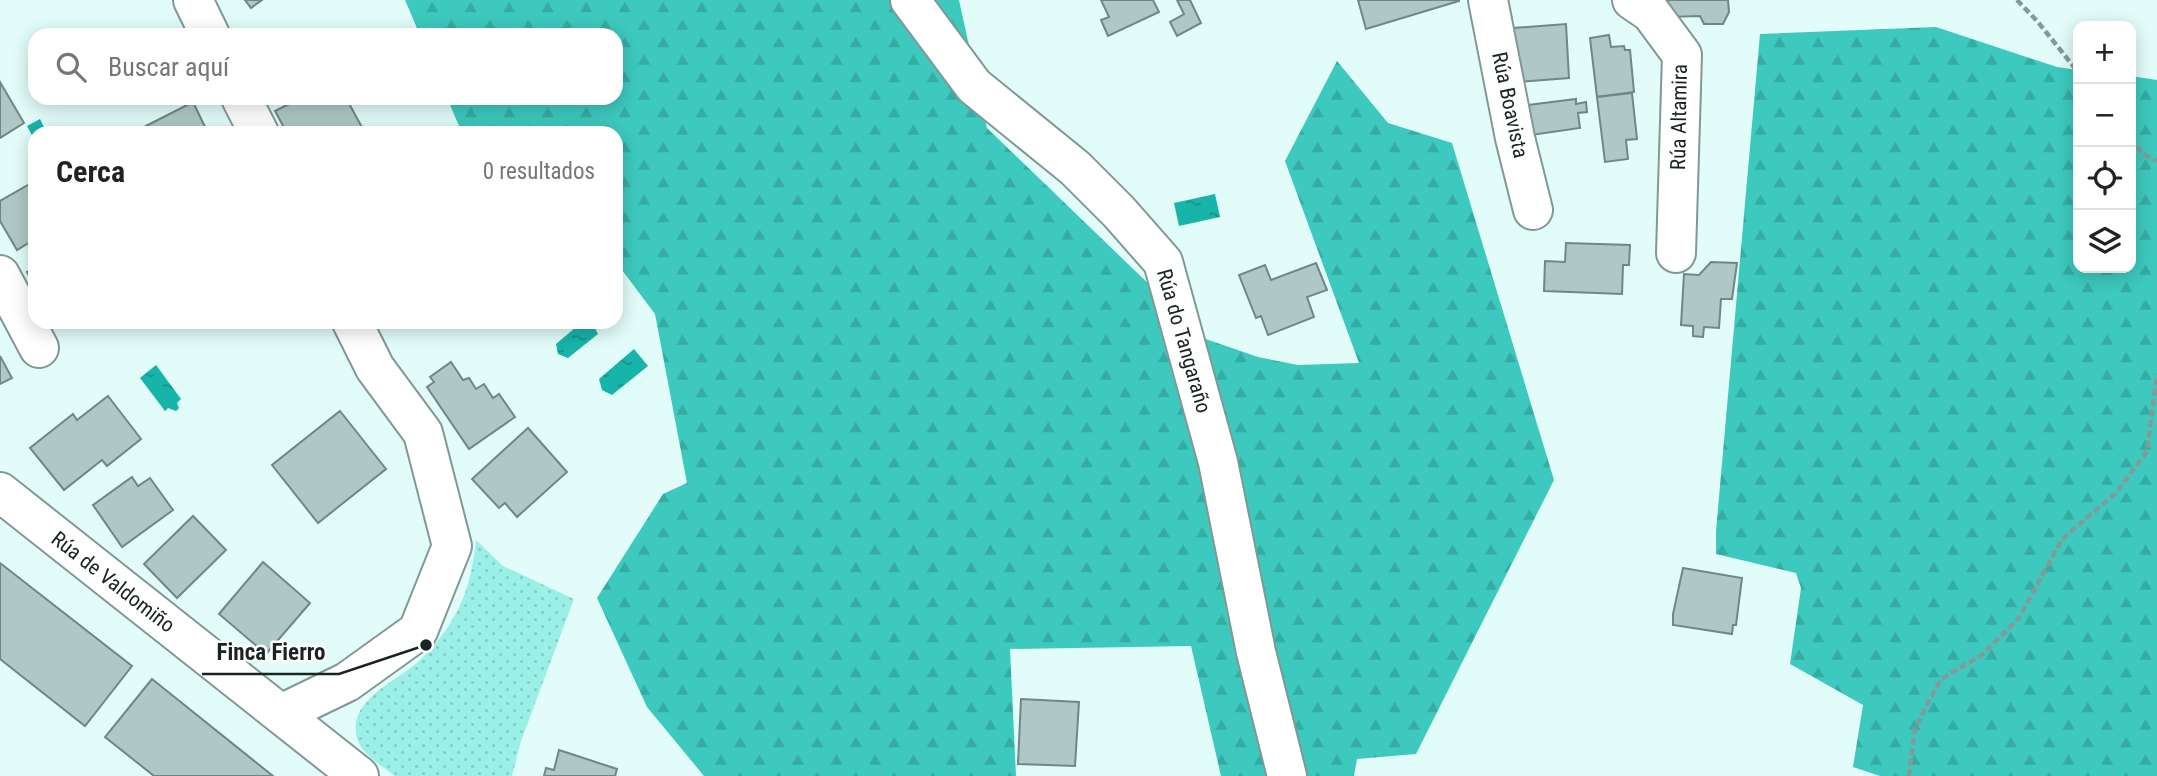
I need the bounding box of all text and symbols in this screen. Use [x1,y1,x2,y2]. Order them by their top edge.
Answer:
map controls [2073,21,2136,273]
button: + [2073,21,2136,84]
search box [28,28,623,105]
icon: search [52,48,90,86]
street label: Rúa Boavista [1487,50,1533,160]
text: Buscar aquí [108,52,229,82]
street label: Rúa Altamira [1666,64,1692,170]
button: − [2073,84,2136,147]
button: locate [2073,147,2136,210]
text: Cerca [56,154,125,189]
text: 0 resultados [483,158,595,185]
button: layers [2073,210,2136,273]
street label: Rúa do Tangaraño [1152,266,1216,416]
street label: Rúa de Valdomiño [47,526,179,638]
callout: Finca Fierro [202,630,339,674]
text: Finca Fierro [217,639,325,666]

